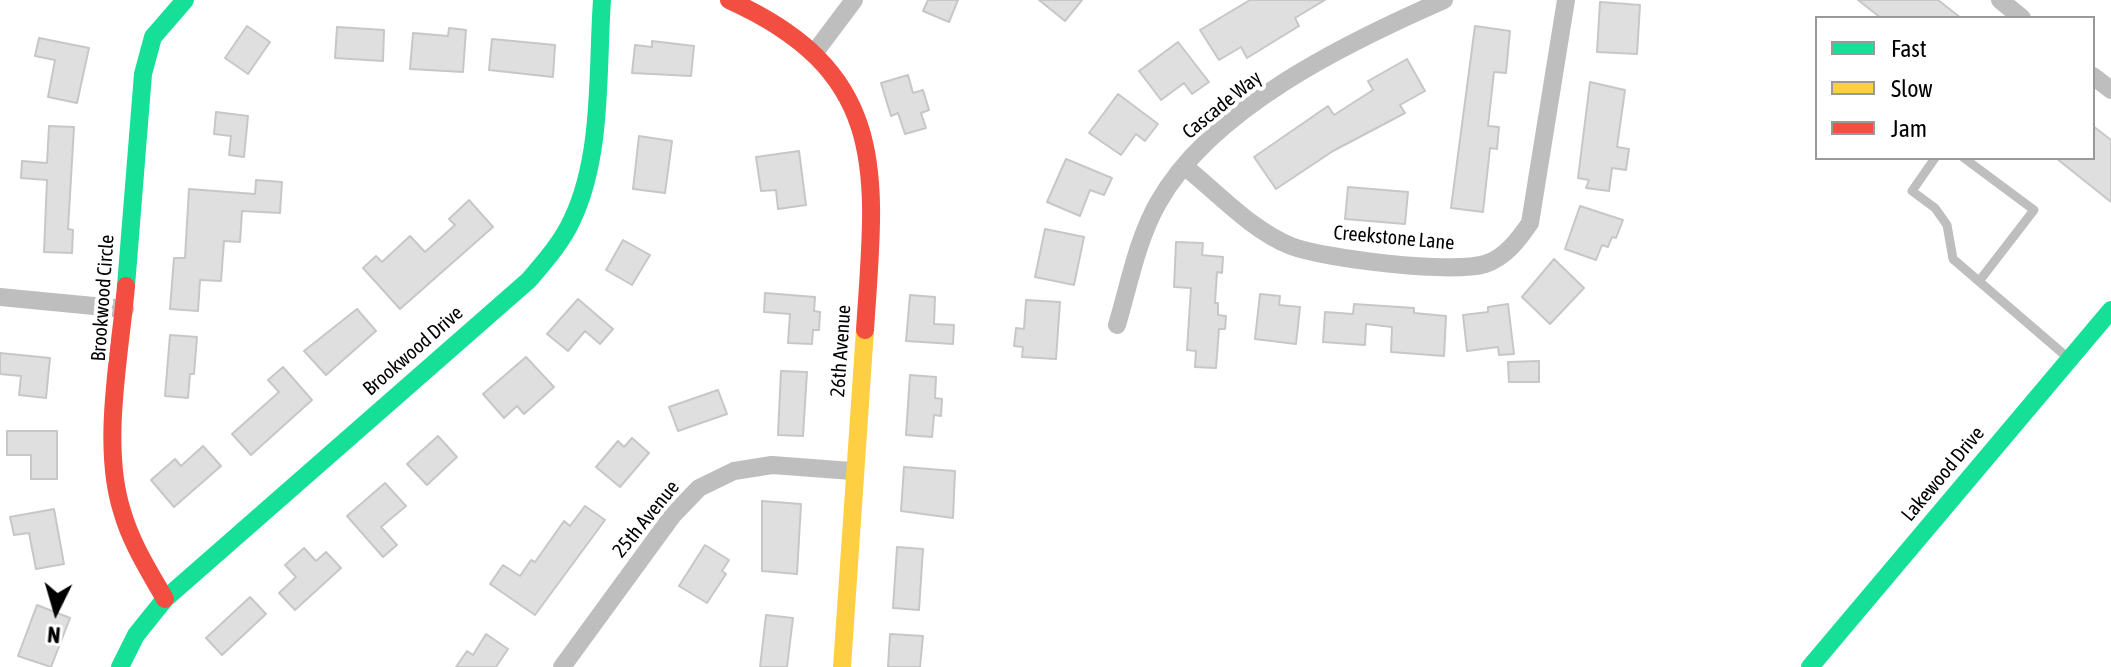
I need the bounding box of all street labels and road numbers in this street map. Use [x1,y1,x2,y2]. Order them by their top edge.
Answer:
street label: Cascade Way [1178,66,1266,144]
street label: Creekstone Lane [1333,221,1455,255]
street label: Brookwood Circle [87,234,119,362]
street label: Brookwood Drive [358,301,468,401]
street label: 26th Avenue [826,304,856,398]
street label: Lakewood Drive [1897,422,1989,526]
street label: 25th Avenue [608,476,684,562]

